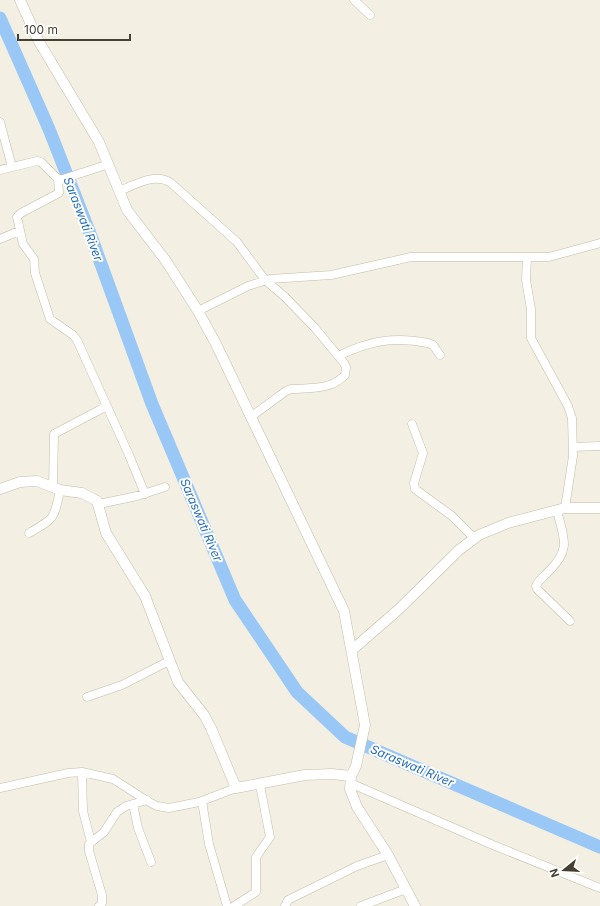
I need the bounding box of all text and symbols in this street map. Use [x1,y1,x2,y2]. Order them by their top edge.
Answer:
scale bar [18,16,130,42]
text: 100 m [24,22,58,37]
water label: Saraswati River [61,175,107,263]
water label: Saraswati River [177,476,226,564]
water label: Saraswati River [368,741,456,790]
north arrow [544,850,584,890]
text: N [547,867,562,879]

